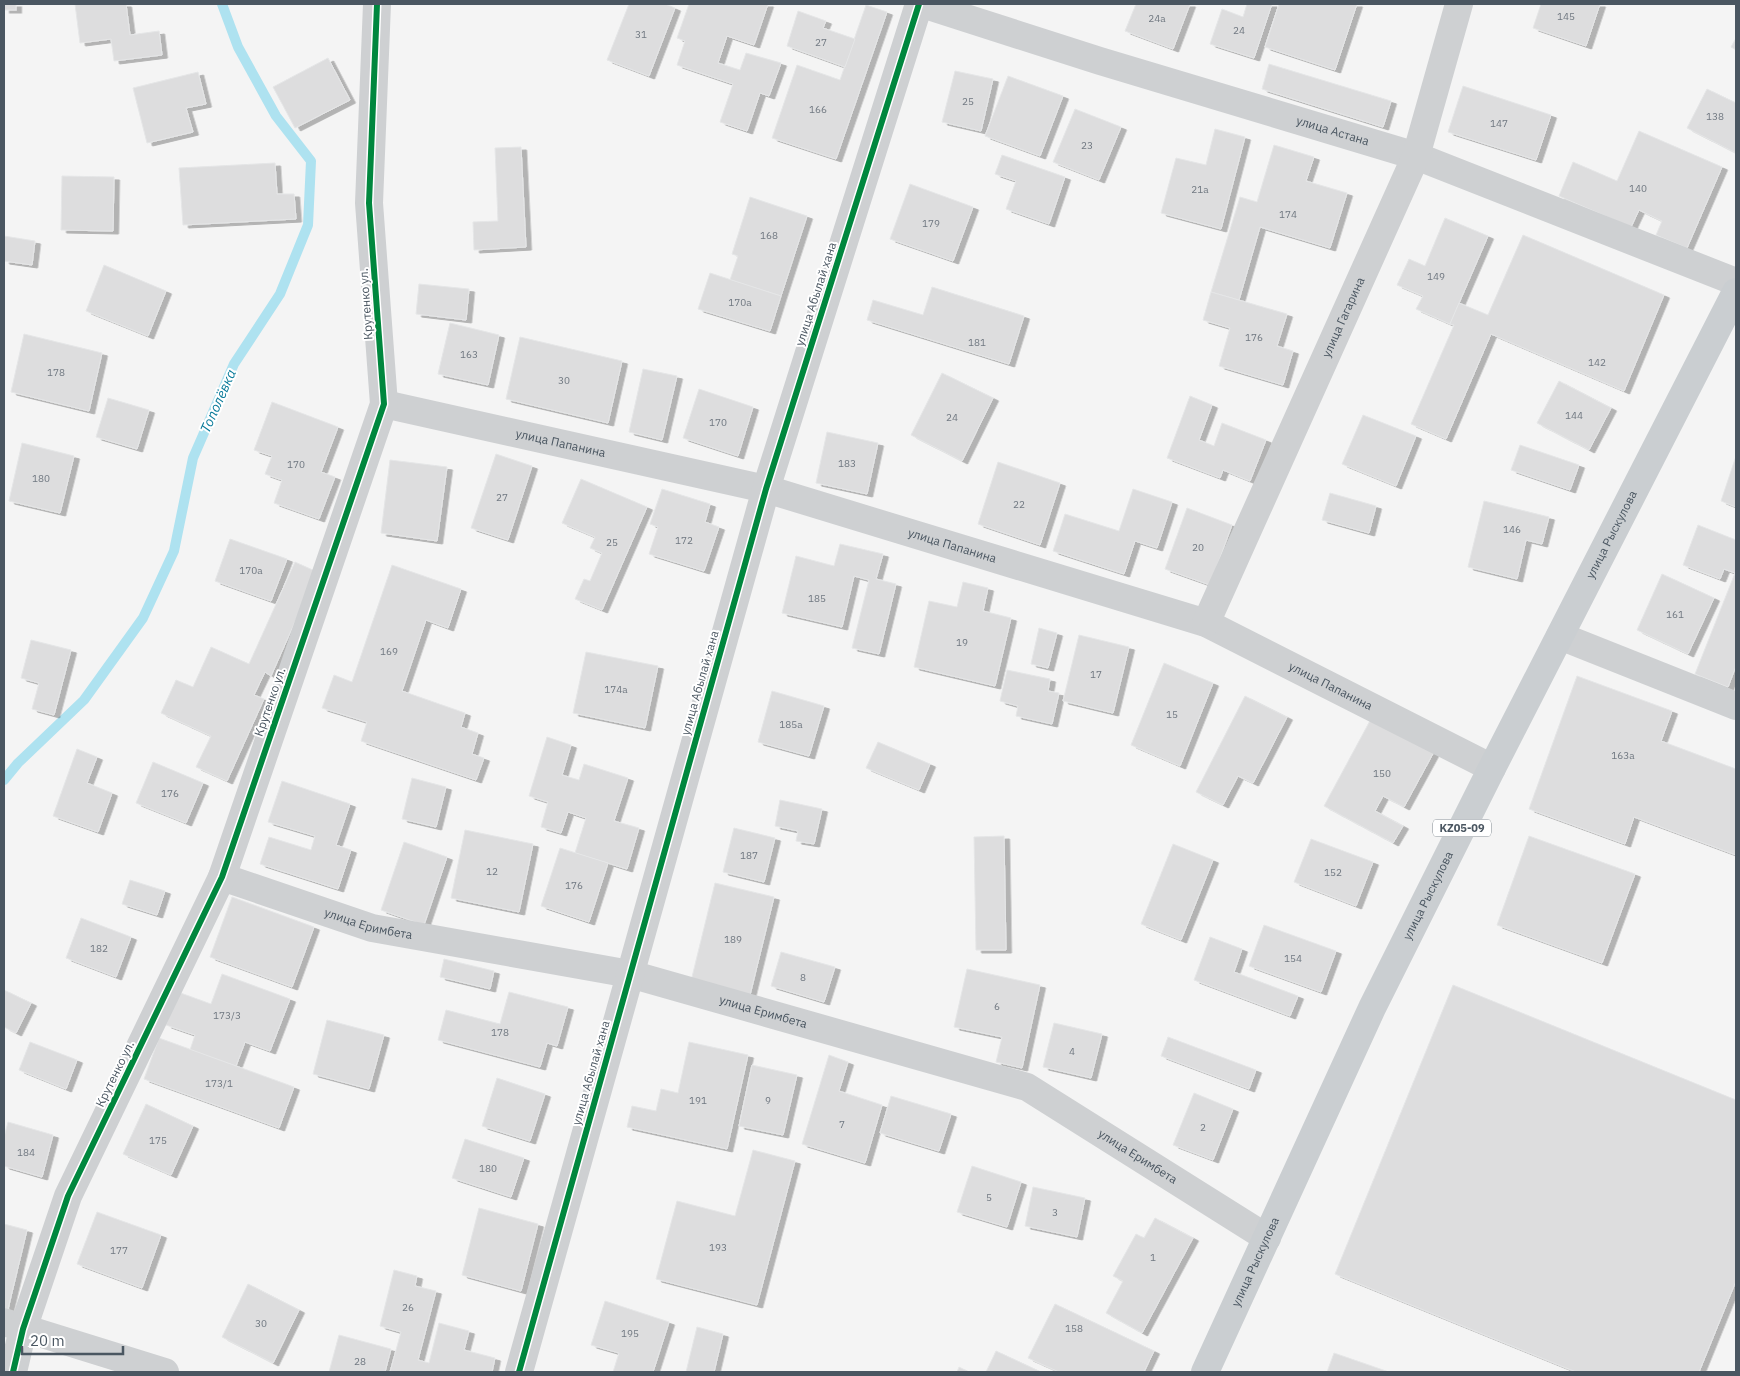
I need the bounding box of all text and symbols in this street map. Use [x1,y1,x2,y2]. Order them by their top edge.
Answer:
house number: 145 [1557,10,1575,23]
house number: 24а [1148,12,1166,25]
house number: 24 [1233,24,1245,37]
house number: 31 [635,28,647,41]
house number: 27 [815,36,827,49]
house number: 25 [962,95,974,108]
house number: 166 [809,103,827,116]
house number: 138 [1706,110,1724,123]
street label: улица Астана [1295,112,1372,149]
house number: 147 [1490,117,1508,130]
house number: 23 [1081,139,1093,152]
house number: 140 [1629,182,1647,195]
house number: 21а [1191,183,1209,196]
house number: 174 [1279,208,1297,221]
house number: 179 [922,217,940,230]
house number: 168 [760,229,778,242]
street label: улица Абылай хана [792,240,840,348]
street label: Крутенко ул. [356,268,375,340]
house number: 149 [1427,270,1445,283]
street label: улица Гагарина [1318,274,1368,360]
house number: 170а [728,296,752,309]
house number: 176 [1245,331,1263,344]
house number: 181 [968,336,986,349]
house number: 163 [460,348,478,361]
house number: 142 [1588,356,1606,369]
house number: 178 [47,366,65,379]
water label: Тополёвка [196,366,240,436]
house number: 30 [558,374,570,387]
house number: 144 [1565,409,1583,422]
house number: 24 [946,411,958,424]
house number: 170 [709,416,727,429]
street label: улица Папанина [514,426,608,460]
house number: 183 [838,457,856,470]
house number: 170 [287,458,305,471]
house number: 180 [32,472,50,485]
street label: улица Рыскулова [1582,487,1640,581]
house number: 27 [496,491,508,504]
house number: 22 [1013,498,1025,511]
house number: 146 [1503,523,1521,536]
street label: улица Папанина [906,525,999,566]
house number: 172 [675,534,693,547]
house number: 25 [606,536,618,549]
house number: 20 [1192,541,1204,554]
house number: 170а [239,564,263,577]
house number: 185 [808,592,826,605]
house number: 161 [1666,608,1684,621]
street label: улица Абылай хана [677,628,722,737]
house number: 19 [956,636,968,649]
house number: 169 [380,645,398,658]
street label: улица Папанина [1287,658,1376,713]
street label: Крутенко ул. [251,665,288,738]
house number: 17 [1090,668,1102,681]
house number: 174а [604,683,628,696]
house number: 15 [1166,708,1178,721]
house number: 185а [779,718,803,731]
house number: 163а [1611,749,1635,762]
house number: 150 [1373,767,1391,780]
house number: 176 [161,787,179,800]
road number: KZ05-09 [1433,820,1491,836]
street label: улица Рыскулова [1399,848,1456,942]
house number: 187 [740,849,758,862]
house number: 12 [486,865,498,878]
house number: 152 [1324,866,1342,879]
house number: 176 [565,879,583,892]
street label: улица Еримбета [323,904,414,942]
house number: 189 [724,933,742,946]
house number: 182 [90,942,108,955]
house number: 154 [1284,952,1302,965]
house number: 8 [800,971,806,984]
street label: улица Еримбета [718,992,810,1031]
house number: 6 [994,1000,1000,1013]
house number: 173/3 [213,1009,241,1022]
street label: улица Абылай хана [568,1018,613,1127]
house number: 178 [491,1026,509,1039]
street label: Крутенко ул. [92,1038,137,1109]
house number: 4 [1069,1045,1075,1058]
house number: 173/1 [205,1077,233,1090]
house number: 191 [689,1094,707,1107]
house number: 9 [765,1094,771,1107]
house number: 7 [839,1118,845,1131]
house number: 2 [1200,1121,1206,1134]
street label: улица Еримбета [1096,1126,1181,1187]
house number: 175 [149,1134,167,1147]
house number: 184 [17,1146,35,1159]
house number: 180 [479,1162,497,1175]
house number: 5 [986,1191,992,1204]
house number: 3 [1052,1206,1058,1219]
street label: улица Рыскулова [1228,1214,1282,1309]
house number: 193 [709,1241,727,1254]
house number: 177 [110,1244,128,1257]
house number: 1 [1150,1251,1156,1264]
house number: 26 [402,1301,414,1314]
house number: 30 [255,1317,267,1330]
house number: 158 [1065,1322,1083,1335]
scale bar [22,1324,124,1356]
house number: 195 [621,1327,639,1340]
text: 20 m [30,1331,65,1350]
house number: 28 [354,1355,366,1368]

